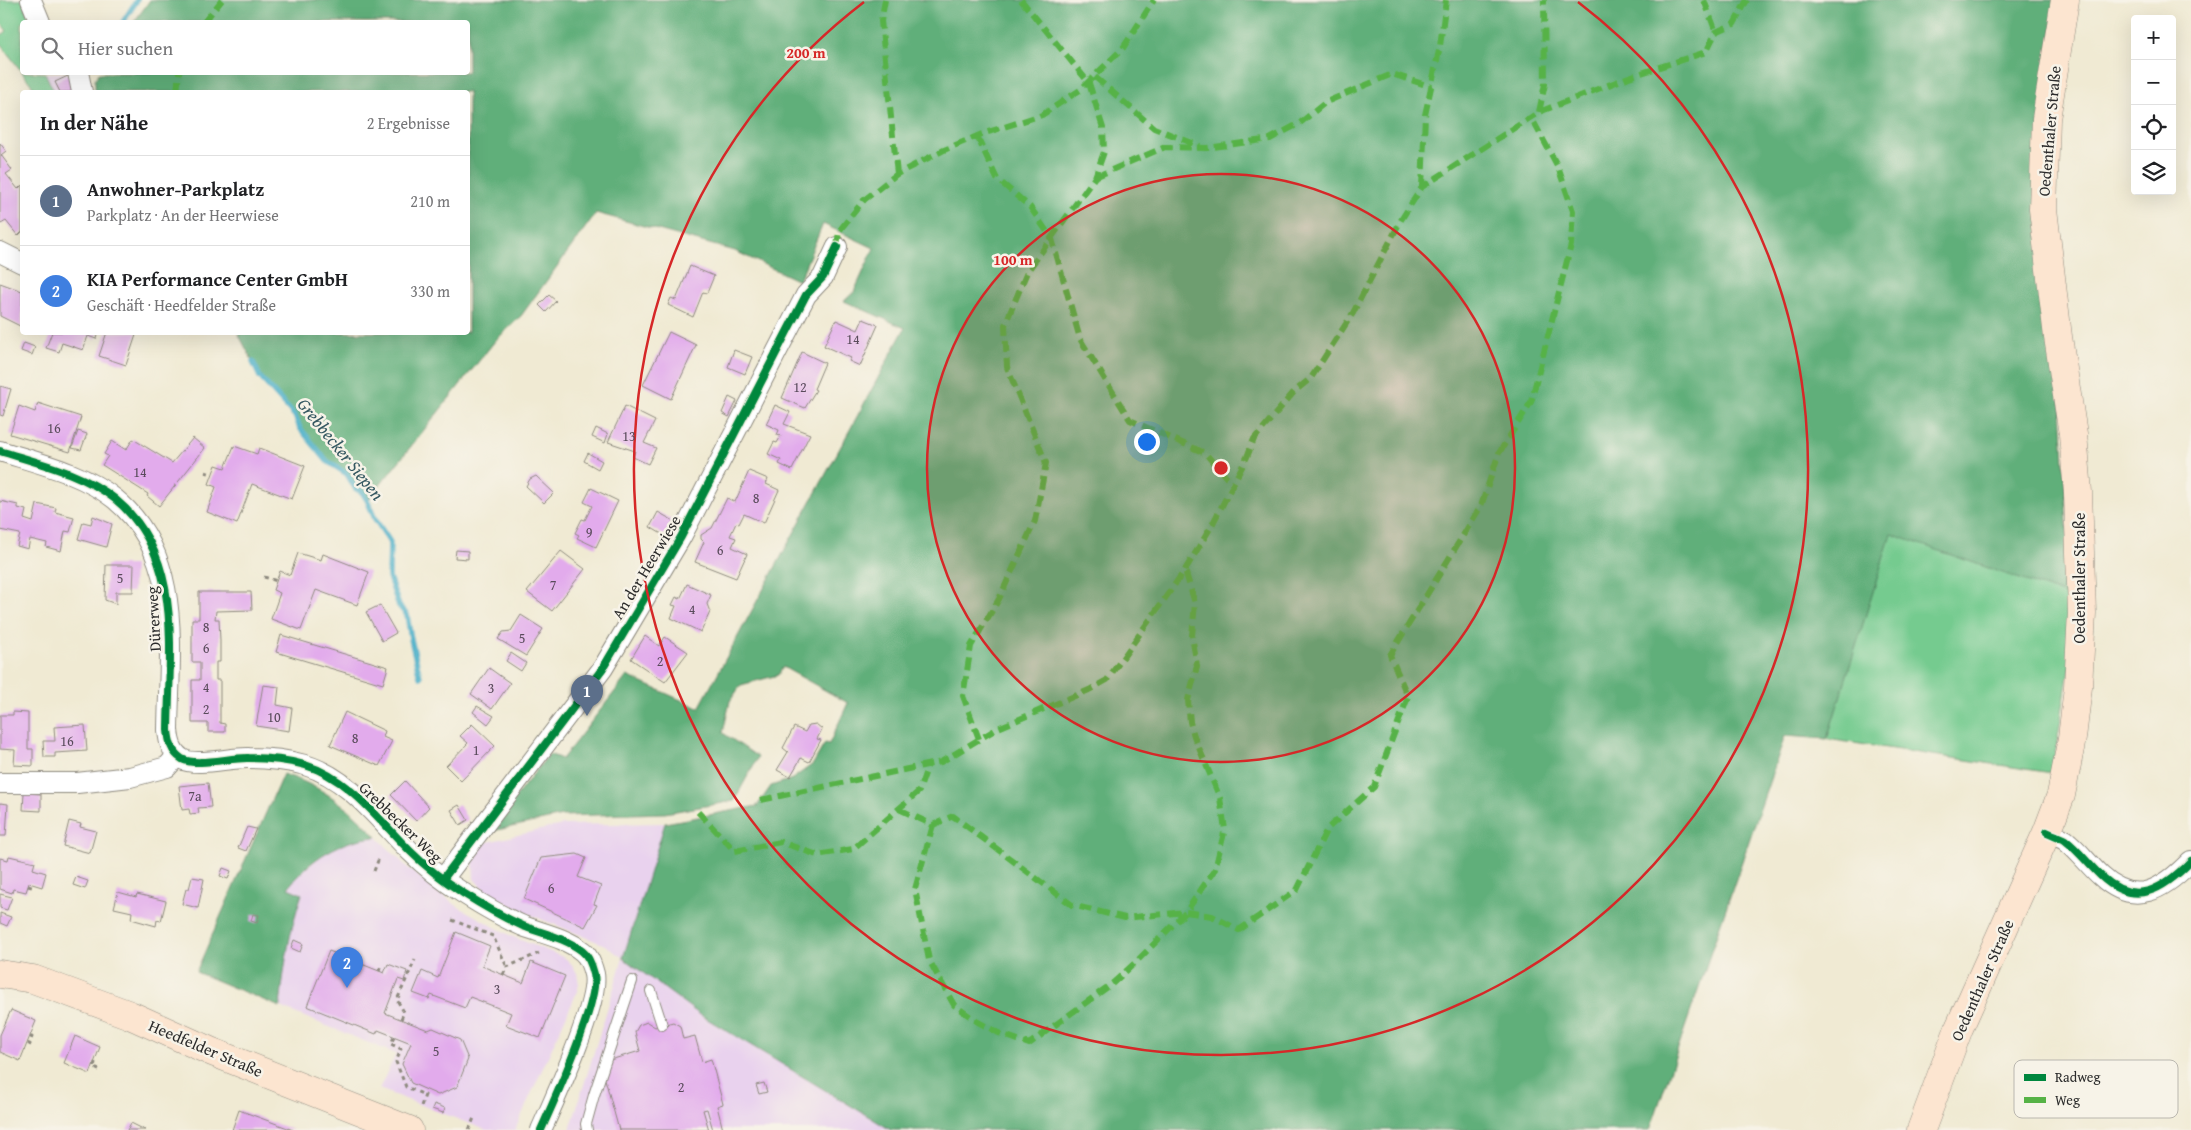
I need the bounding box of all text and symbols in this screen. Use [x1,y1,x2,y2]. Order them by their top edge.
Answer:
map controls [2131,15,2176,195]
button: + [2131,15,2176,60]
search box [20,20,470,75]
icon: search [38,34,66,62]
text: Hier suchen [78,34,173,62]
text: 200 m [786,42,826,63]
button: − [2131,60,2176,105]
street label: Oedenthaler Straße [2031,65,2067,197]
button: locate [2131,105,2176,150]
text: In der Nähe [40,107,148,138]
text: 2 Ergebnisse [367,111,450,135]
button: layers [2131,150,2176,195]
text: Anwohner-Parkplatz [87,175,264,203]
text: 1 [52,189,60,213]
text: 210 m [410,189,450,213]
text: Parkplatz · An der Heerwiese [87,203,279,227]
text: 100 m [993,249,1033,270]
text: KIA Performance Center GmbH [87,265,348,293]
text: 2 [52,279,60,303]
text: 330 m [410,279,450,303]
text: Geschäft · Heedfelder Straße [87,293,276,317]
house number: 14 [846,329,860,349]
house number: 12 [793,377,807,397]
water label: Grebbecker Siepen [291,392,391,506]
house number: 16 [47,418,61,438]
house number: 13 [622,426,636,446]
your location [1134,429,1160,455]
centre of rings [1212,459,1230,477]
house number: 14 [133,462,147,482]
house number: 8 [753,488,760,508]
street label: An der Heerwiese [605,510,687,624]
street label: Oedenthaler Straße [2067,513,2091,643]
house number: 9 [586,522,593,542]
house number: 6 [717,540,724,560]
house number: 5 [117,568,123,588]
house number: 7 [550,575,557,595]
street label: Dürerweg [139,586,167,652]
house number: 4 [689,599,696,619]
house number: 8 [203,617,210,637]
house number: 5 [519,628,525,648]
house number: 6 [203,638,210,658]
house number: 2 [657,651,663,671]
pin: 1 [571,675,603,716]
house number: 4 [203,677,210,697]
house number: 3 [488,678,494,698]
house number: 2 [203,699,209,719]
house number: 10 [267,707,281,727]
house number: 8 [352,728,359,748]
house number: 16 [60,731,74,751]
house number: 1 [473,740,479,760]
street label: Grebbecker Weg [354,776,448,868]
house number: 7a [188,786,202,806]
house number: 6 [548,878,555,898]
street label: Oedenthaler Straße [1944,915,2020,1045]
pin: 2 [331,947,363,988]
house number: 3 [494,979,500,999]
street label: Heedfelder Straße [145,1013,267,1083]
house number: 5 [433,1041,439,1061]
legend [2014,1060,2178,1118]
text: Radweg [2055,1067,2100,1087]
house number: 2 [678,1077,684,1097]
text: Weg [2055,1090,2080,1110]

